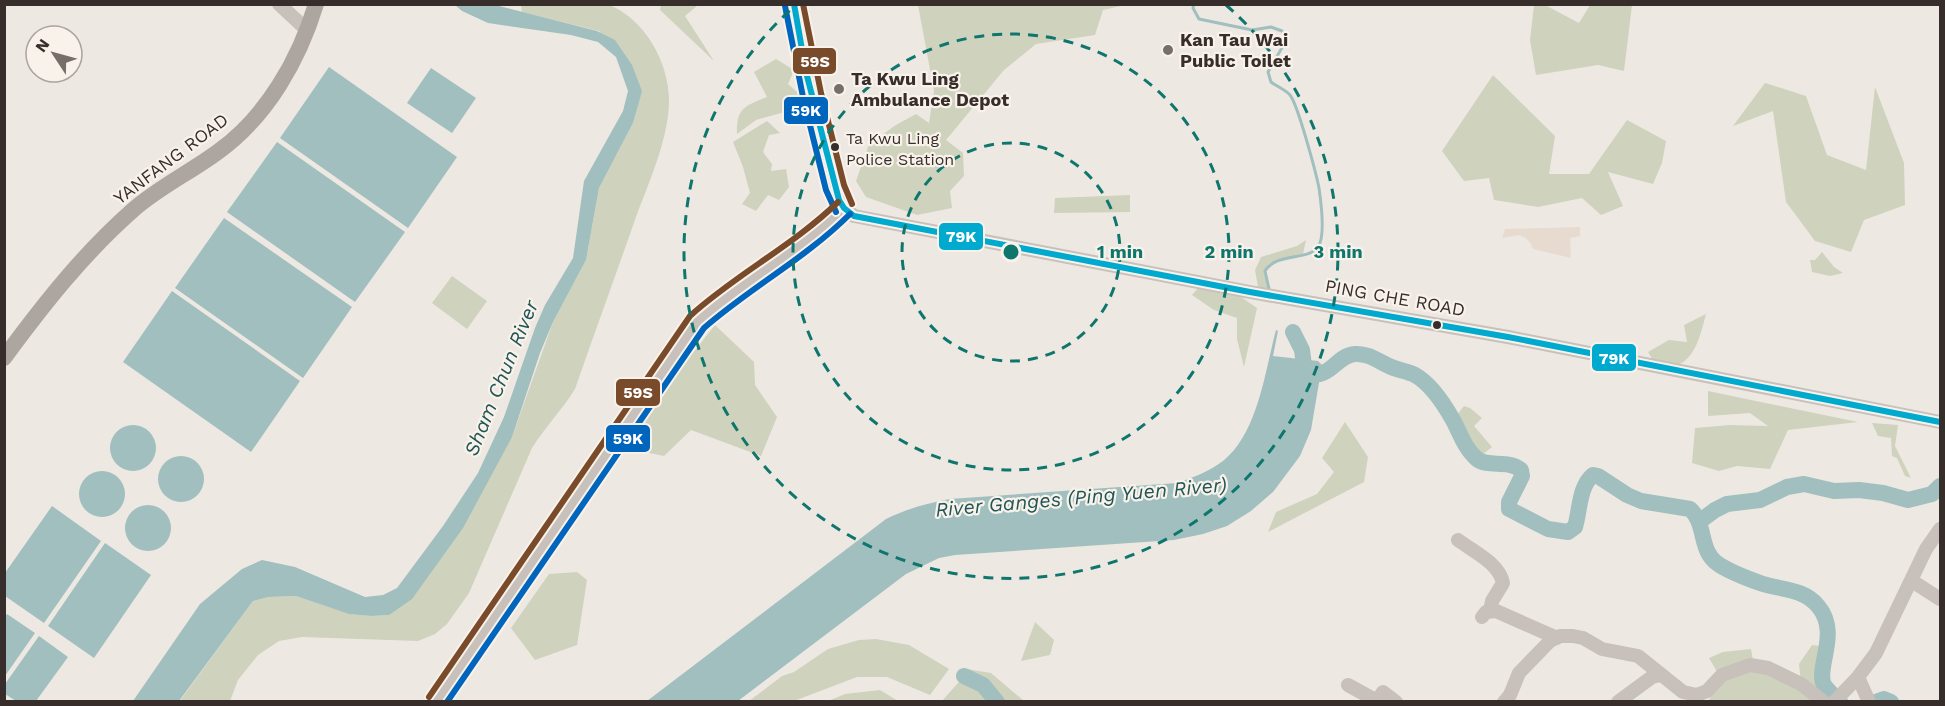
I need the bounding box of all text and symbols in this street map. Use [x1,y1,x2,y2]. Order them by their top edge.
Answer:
north arrow [24,24,84,84]
place label: Kan Tau Wai Public Toilet [1180,29,1291,71]
text: N [31,35,53,56]
marker: Kan Tau Wai Public Toilet [1161,43,1175,57]
line badge: 59S [792,47,837,75]
text: 59S [800,52,830,71]
place label: Ta Kwu Ling Ambulance Depot [851,68,1009,110]
marker: Ta Kwu Ling Ambulance Depot [832,82,846,96]
line badge: 59K [783,96,829,125]
text: 59K [791,101,821,120]
street label: YANFANG ROAD [109,109,232,209]
place label: Ta Kwu Ling Police Station [846,129,954,169]
marker: Ta Kwu Ling Police Station [829,141,841,153]
line badge: 79K [938,222,984,251]
text: 79K [946,227,976,246]
text: 1 min [1097,241,1143,262]
text: 2 min [1204,241,1254,262]
text: 3 min [1313,241,1363,262]
centre of rings [1001,242,1021,262]
street label: PING CHE ROAD [1324,275,1467,320]
water label: Sham Chun River [459,295,544,459]
unlabelled marker [1431,319,1443,331]
line badge: 79K [1591,343,1637,372]
text: 79K [1599,349,1629,368]
line badge: 59S [615,378,661,407]
text: 59S [623,383,653,402]
line badge: 59K [605,424,651,453]
text: 59K [613,429,643,448]
water label: River Ganges (Ping Yuen River) [934,472,1228,522]

